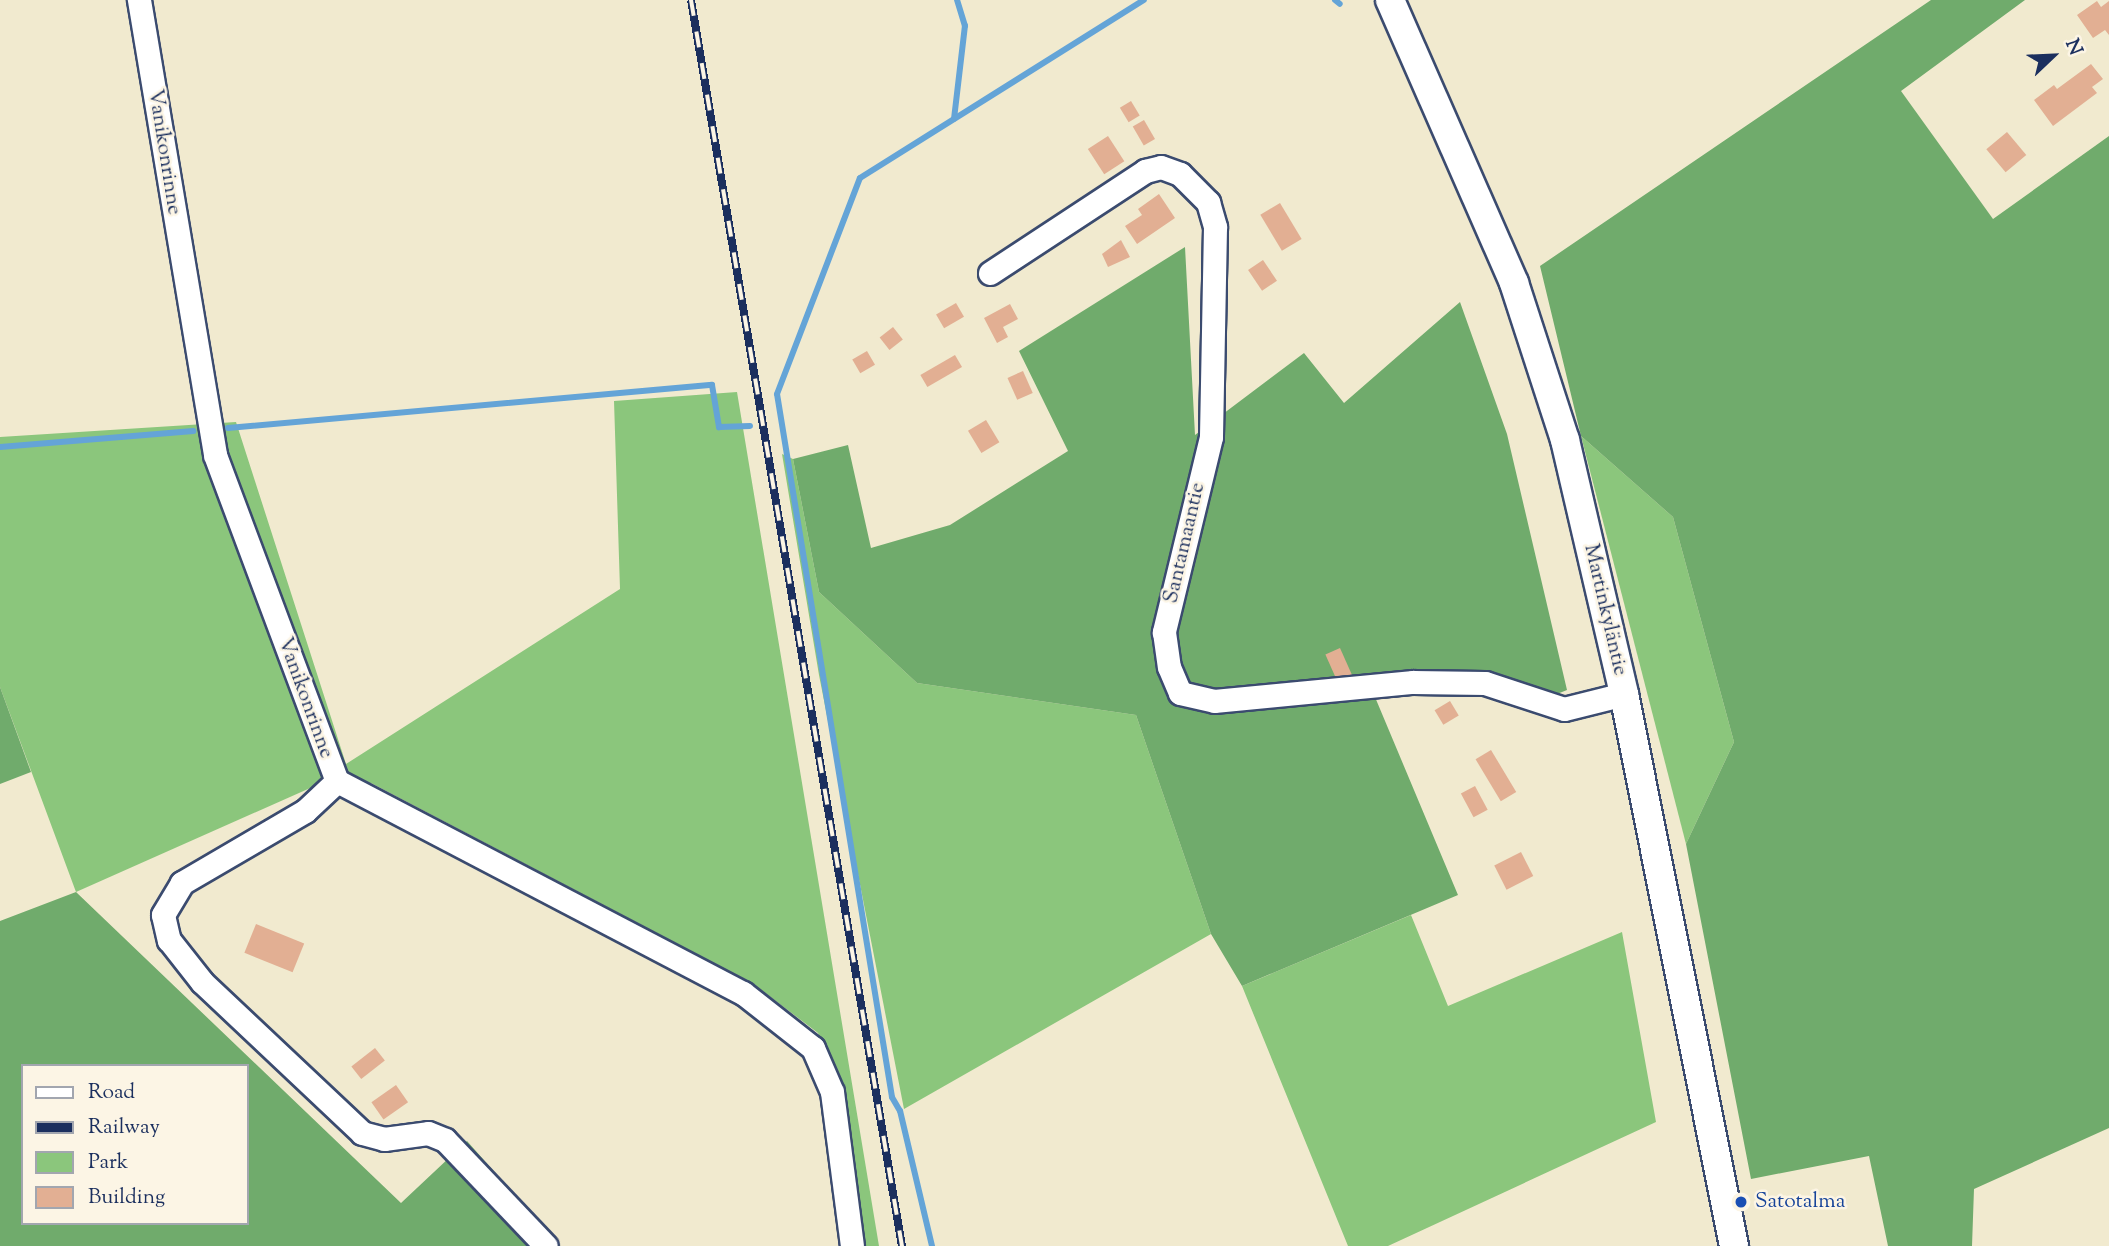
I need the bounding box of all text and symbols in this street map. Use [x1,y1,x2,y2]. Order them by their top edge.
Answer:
north arrow [2018,21,2088,91]
text: N [2057,35,2088,60]
street label: Vanikonrinne [142,87,186,217]
street label: Santamaantie [1159,480,1211,606]
street label: Martinkyläntie [1578,542,1632,678]
street label: Vanikonrinne [271,634,339,762]
legend [21,1064,248,1225]
text: Road [88,1078,135,1108]
text: Railway [88,1113,160,1143]
text: Park [88,1148,128,1178]
text: Building [88,1183,165,1213]
place label: Satotalma [1755,1189,1845,1215]
marker: Satotalma [1733,1194,1749,1210]

